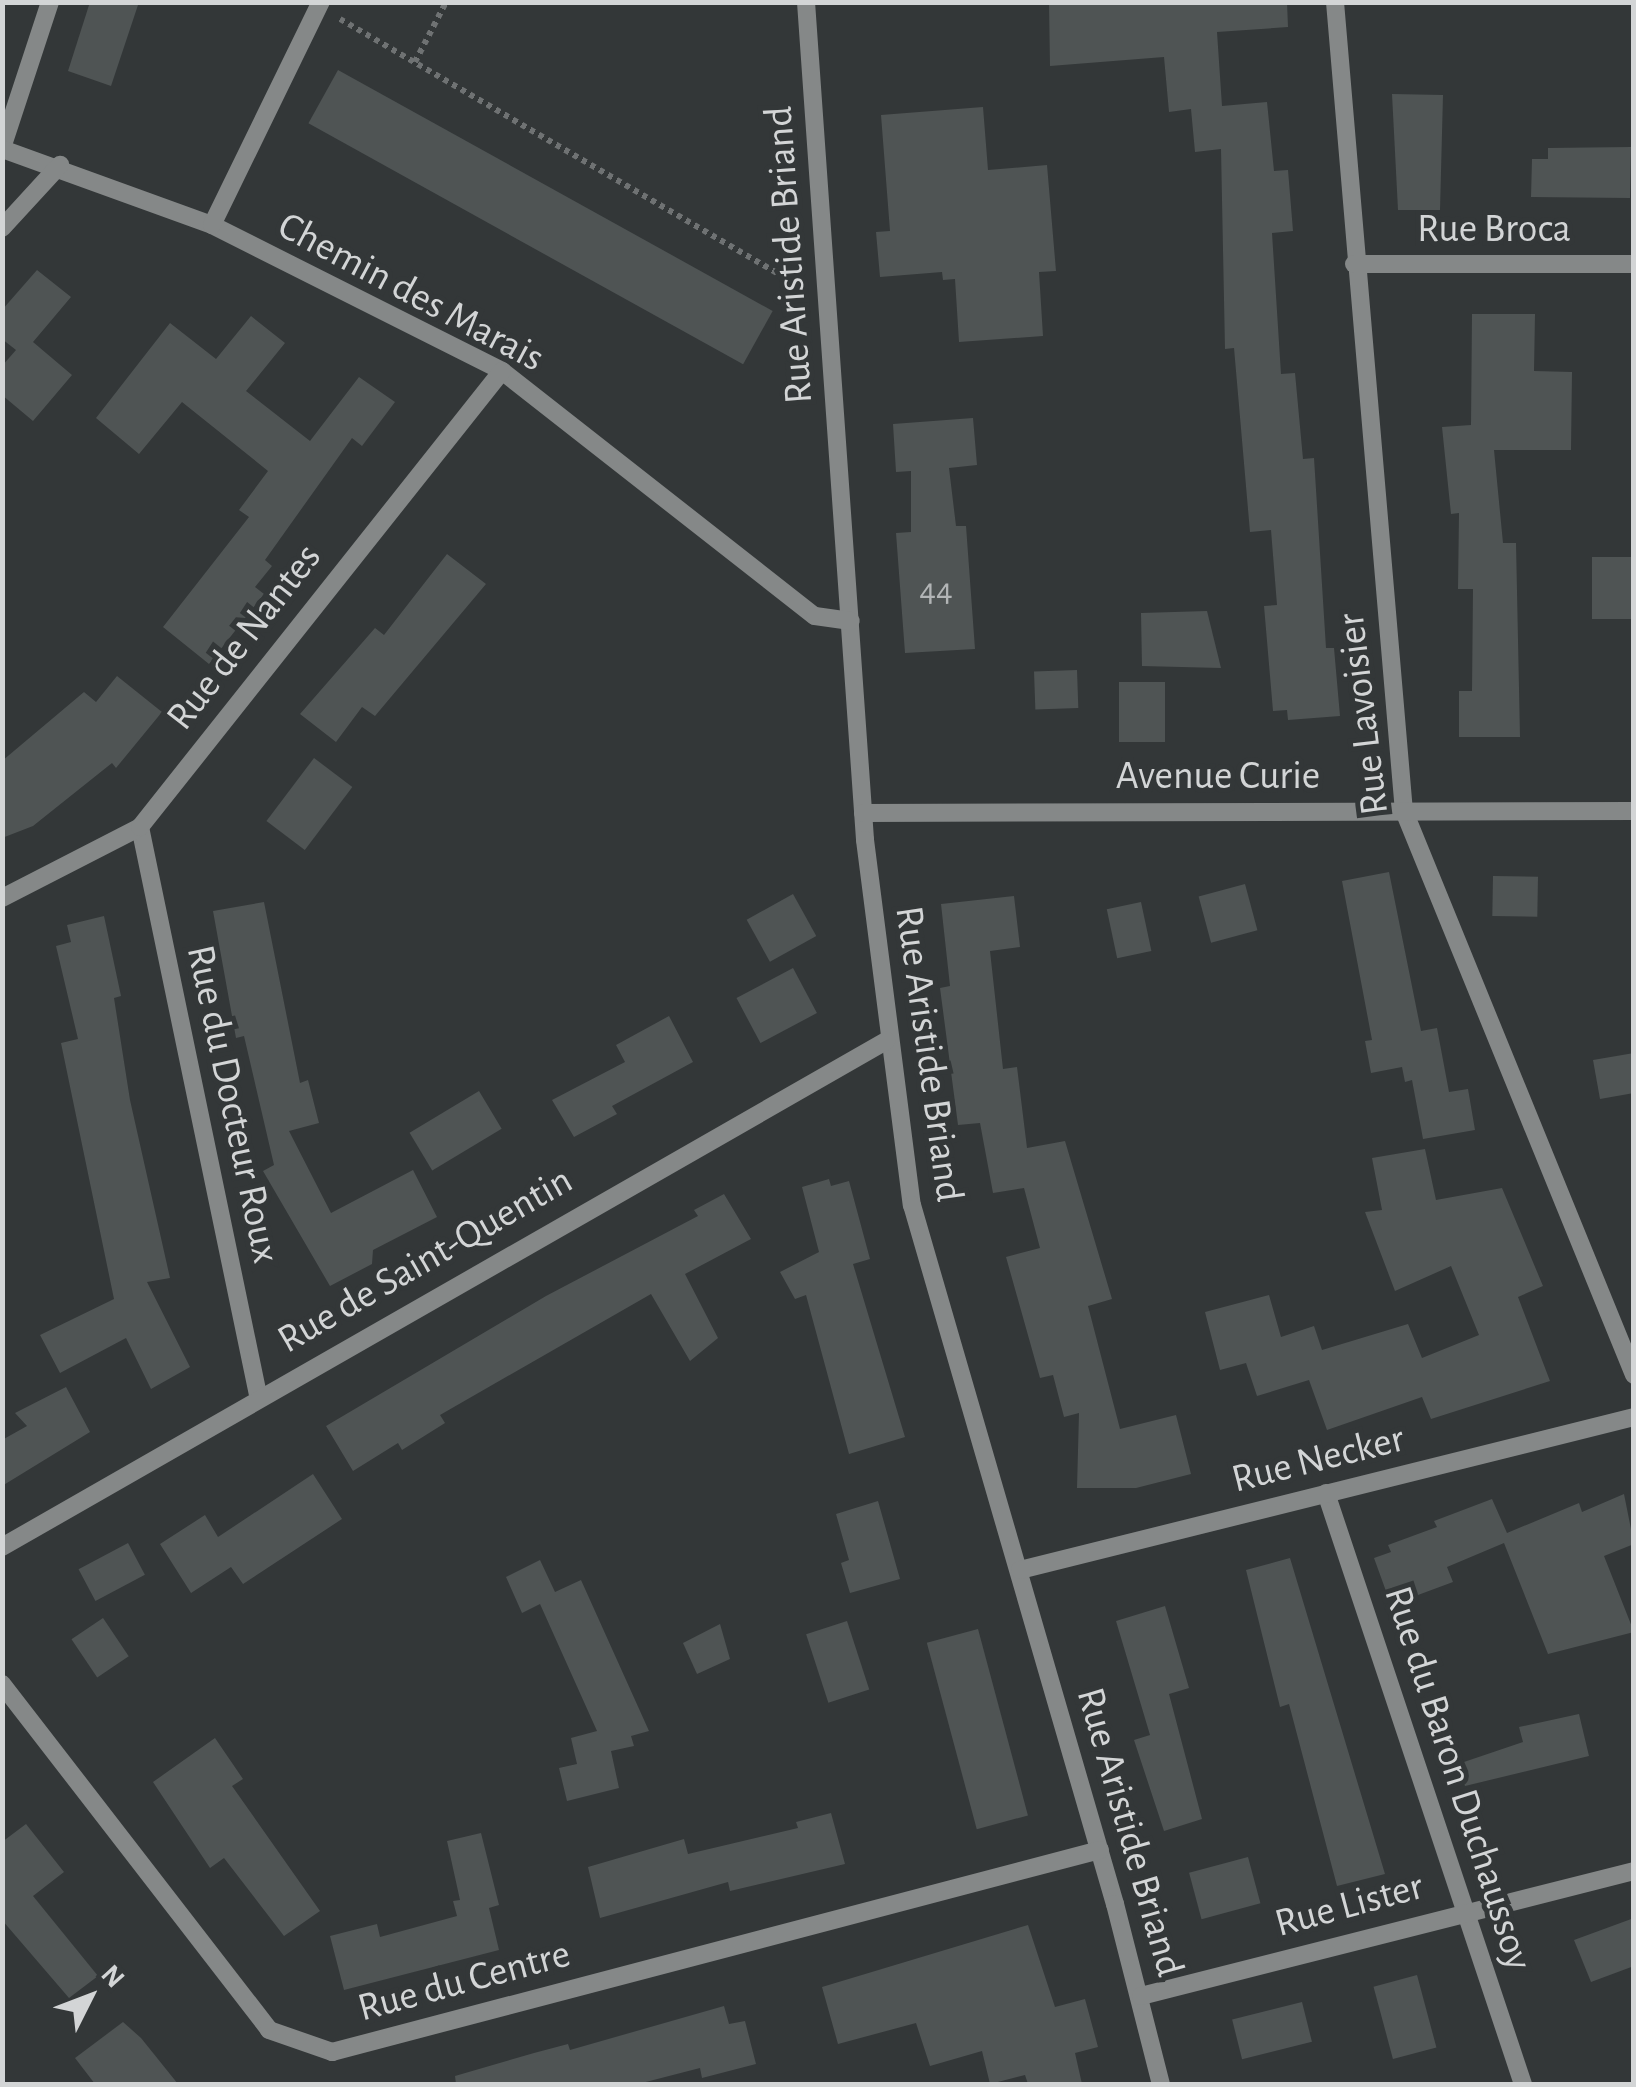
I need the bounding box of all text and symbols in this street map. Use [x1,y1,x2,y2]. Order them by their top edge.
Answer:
street label: Rue Aristide Briand [755,105,823,405]
street label: Chemin des Marais [270,202,552,382]
street label: Rue Broca [1417,205,1571,253]
street label: Rue de Nantes [156,534,332,740]
house number: 44 [919,570,953,612]
street label: Rue Lavoisier [1327,610,1399,818]
street label: Avenue Curie [1116,752,1320,800]
street label: Rue Aristide Briand [884,903,974,1205]
street label: Rue du Docteur Roux [176,941,290,1267]
street label: Rue de Saint-Quentin [269,1156,581,1364]
street label: Rue Necker [1227,1414,1409,1504]
street label: Rue du Baron Duchaussoy [1373,1580,1543,1976]
street label: Rue Aristide Briand [1066,1682,1194,1982]
street label: Rue Lister [1270,1862,1428,1948]
street label: Rue du Centre [353,1930,575,2032]
north arrow [40,1947,140,2047]
text: N [95,1960,129,1994]

